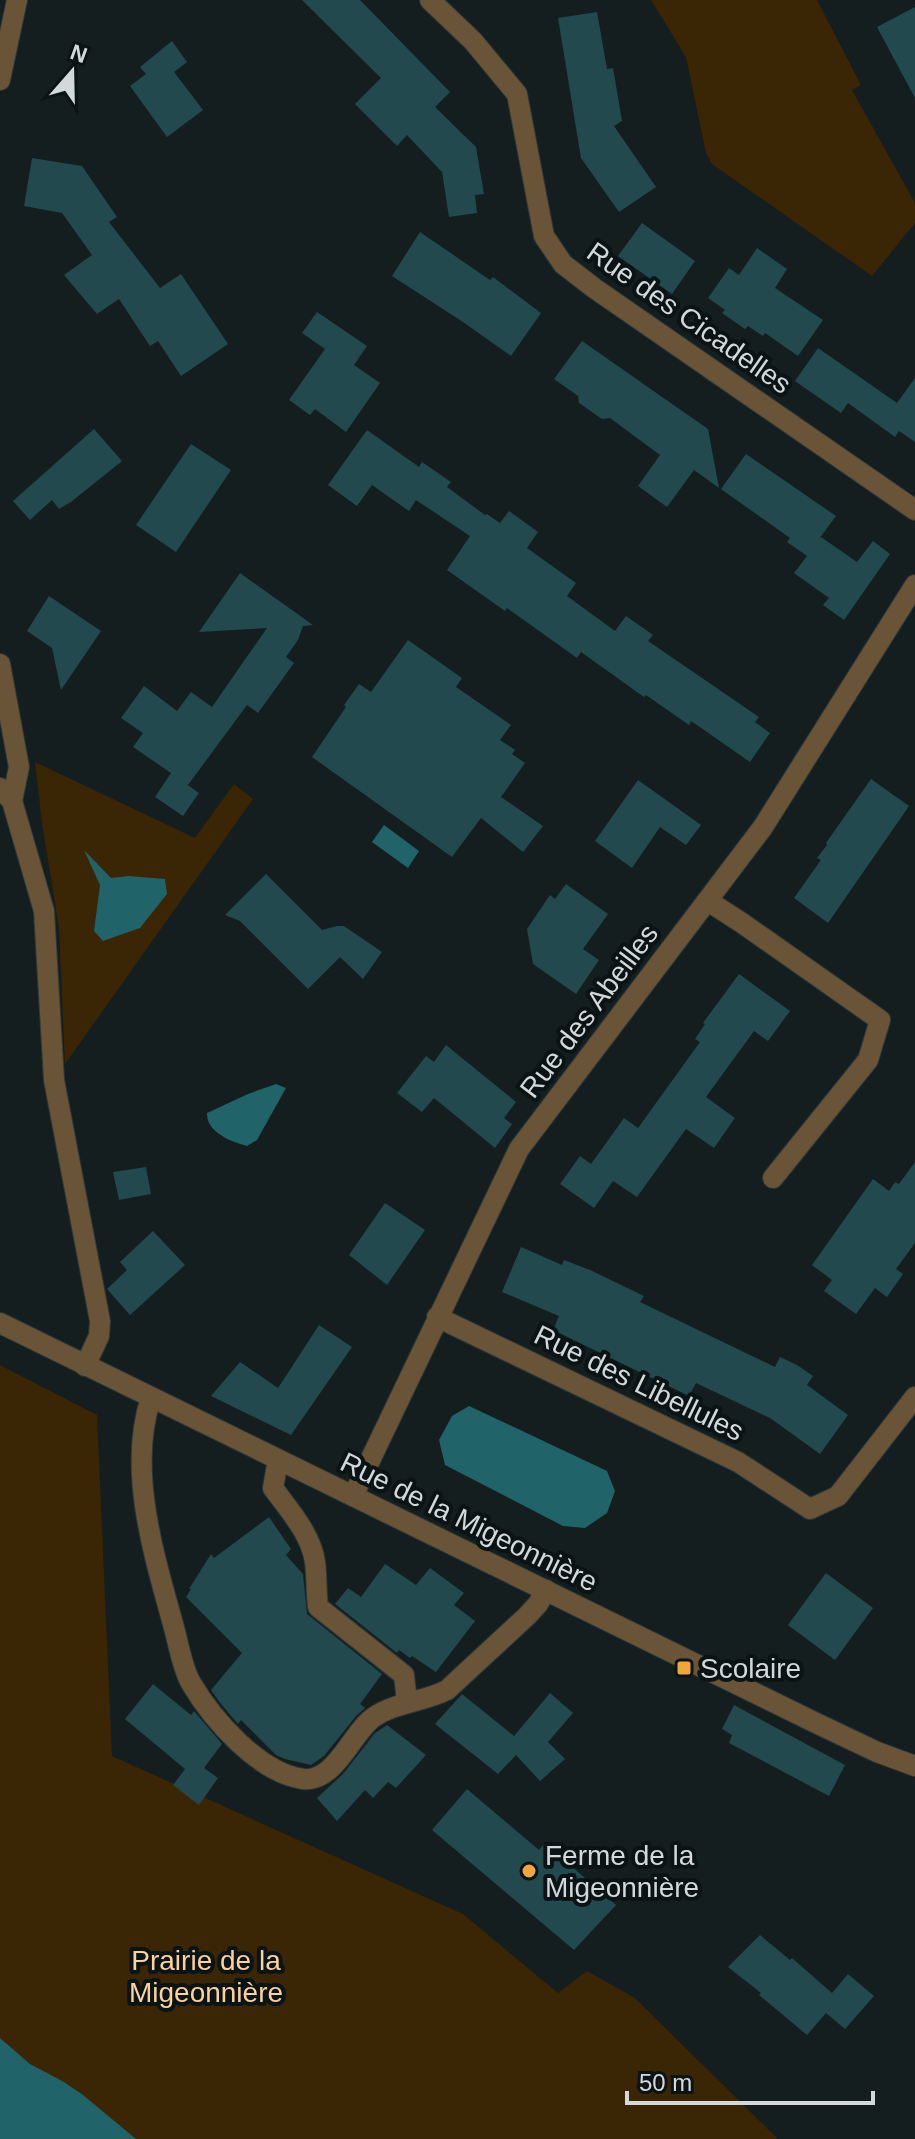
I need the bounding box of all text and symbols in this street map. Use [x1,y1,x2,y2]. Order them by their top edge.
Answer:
north arrow [32,32,112,112]
text: N [67,39,90,68]
street label: Rue des Cicadelles [581,236,797,400]
street label: Rue des Abeilles [514,918,664,1104]
street label: Rue des Libellules [529,1319,749,1447]
street label: Rue de la Migeonnière [336,1446,602,1598]
place label: Scolaire [700,1653,801,1684]
marker: Scolaire [675,1659,693,1677]
place label: Ferme de la Migeonnière [545,1840,699,1903]
marker: Ferme de la Migeonnière [520,1862,538,1880]
park label: Prairie de la Migeonnière [129,1945,283,2008]
scale bar [627,2055,873,2105]
text: 50 m [639,2069,692,2096]

